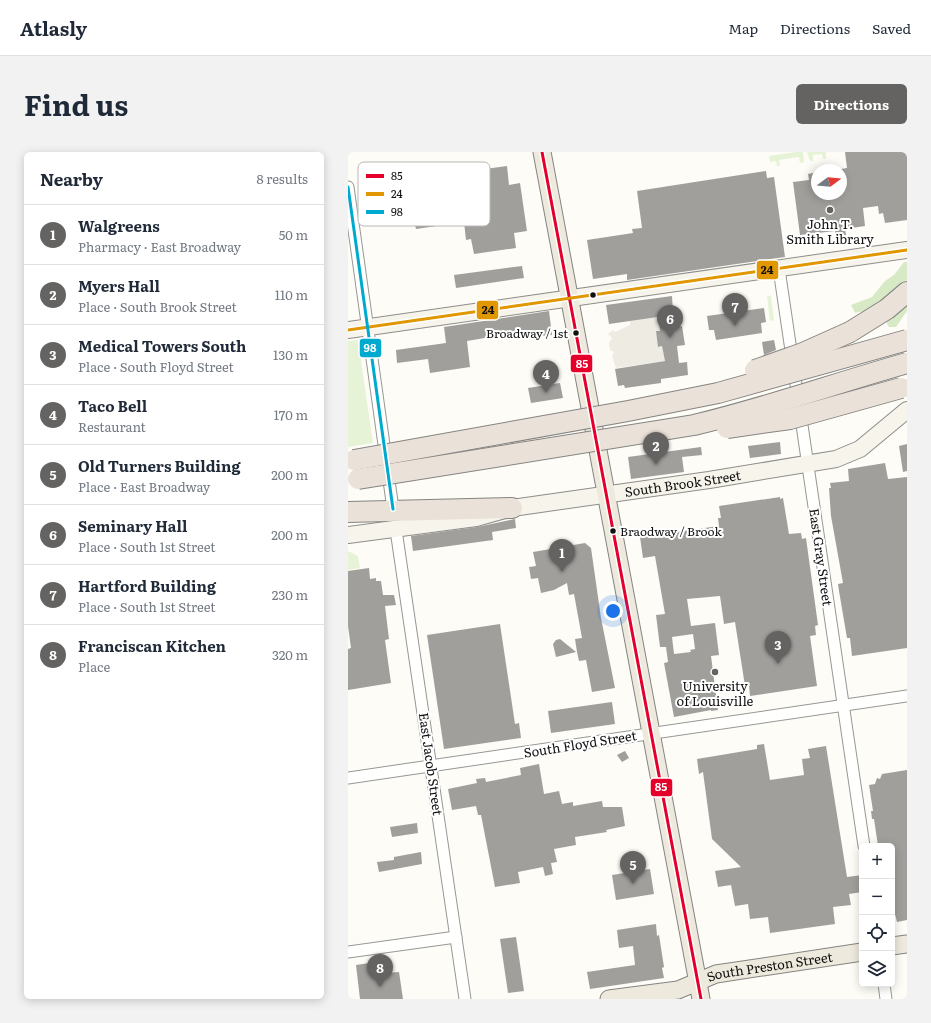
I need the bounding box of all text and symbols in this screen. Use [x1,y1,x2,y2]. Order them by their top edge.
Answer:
text: Atlasly [20,14,87,42]
text: Map [728,18,758,38]
text: Directions [780,18,850,38]
text: Saved [872,18,911,38]
text: Find us [24,83,128,125]
button: Directions [796,84,907,124]
legend [358,162,490,226]
north arrow [811,164,847,200]
text: Nearby [40,166,103,191]
text: 85 [391,167,403,183]
text: 8 results [257,169,308,188]
text: 24 [391,185,403,201]
text: 98 [391,203,403,219]
marker: John T. Smith Library [825,205,835,215]
text: Walgreens [78,214,160,237]
place label: John T. Smith Library [786,214,874,248]
text: 1 [50,225,56,244]
text: 50 m [279,225,308,244]
text: Pharmacy · East Broadway [78,237,241,256]
line badge: 24 [756,260,779,280]
text: 24 [761,261,774,277]
text: Myers Hall [78,274,160,297]
text: 2 [50,285,56,304]
text: 110 m [275,285,308,304]
unlabelled marker [588,290,598,300]
pin: 7 [722,293,748,326]
text: Place · South Brook Street [78,297,237,316]
line badge: 24 [476,300,499,320]
text: 24 [482,301,495,317]
pin: 6 [657,305,683,338]
place label: Broadway / 1st [486,324,568,342]
marker: Broadway / 1st [571,328,581,338]
text: Medical Towers South [78,334,246,357]
line badge: 98 [359,338,382,358]
text: 98 [364,339,377,355]
text: 3 [49,345,57,364]
text: 130 m [273,345,308,364]
line badge: 85 [570,354,593,373]
text: 85 [576,355,588,371]
text: Place · South Floyd Street [78,357,234,376]
pin: 4 [533,360,559,393]
text: Taco Bell [78,394,147,417]
text: 4 [49,405,57,424]
text: 170 m [274,405,308,424]
text: Restaurant [78,417,146,436]
pin: 2 [643,432,669,465]
text: Old Turners Building [78,454,241,477]
text: 5 [49,465,57,484]
text: 200 m [271,465,308,484]
street label: South Brook Street [623,465,743,501]
text: Place · East Broadway [78,477,210,496]
street label: East Gray Street [805,507,838,608]
text: Seminary Hall [78,514,187,537]
place label: Braodway / Brook [620,522,722,540]
text: 6 [49,525,57,544]
text: 200 m [271,525,308,544]
marker: Braodway / Brook [608,526,618,536]
text: Place · South 1st Street [78,537,216,556]
pin: 1 [549,539,575,572]
text: Hartford Building [78,574,216,597]
text: 7 [49,585,57,604]
text: 230 m [272,585,308,604]
text: Place · South 1st Street [78,597,216,616]
your location [603,601,623,621]
pin: 3 [765,631,791,664]
text: Franciscan Kitchen [78,634,226,657]
text: 8 [49,645,57,664]
text: 320 m [272,645,308,664]
text: Place [78,657,110,676]
marker: University of Louisville [710,667,720,677]
place label: University of Louisville [677,676,754,710]
street label: East Jacob Street [415,711,448,817]
street label: South Floyd Street [522,725,638,762]
line badge: 85 [650,778,673,797]
text: 85 [655,778,667,794]
map controls [859,843,895,987]
button: + [859,843,895,879]
pin: 5 [620,851,646,884]
button: − [859,879,895,915]
button: locate [859,915,895,951]
street label: South Preston Street [704,946,834,986]
button: layers [859,951,895,987]
pin: 8 [367,954,393,987]

